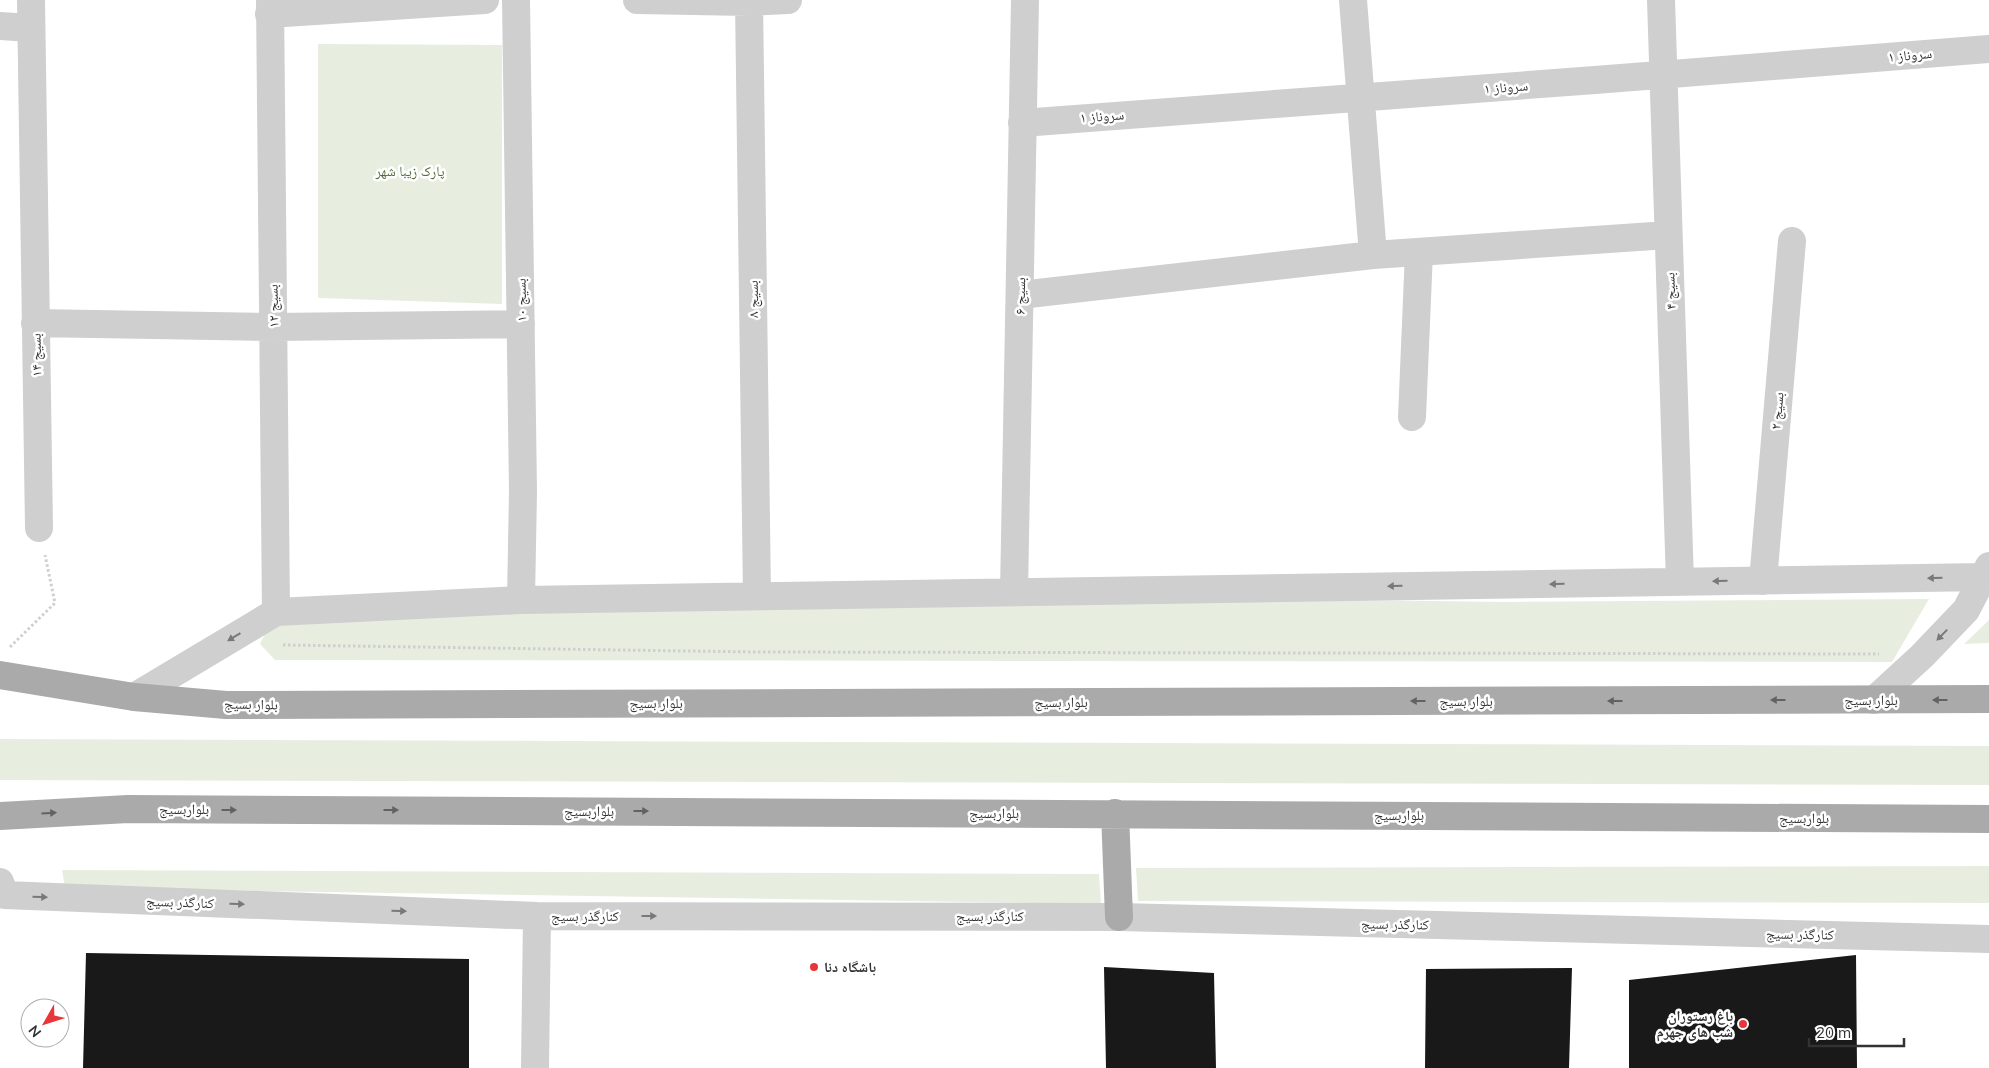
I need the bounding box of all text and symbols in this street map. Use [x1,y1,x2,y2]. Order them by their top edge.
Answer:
street label: سروناز ۱ [1887,44,1933,66]
street label: سروناز ۱ [1483,76,1529,98]
street label: سروناز ۱ [1079,105,1125,127]
park label: پارک زیبا شهر [374,162,445,180]
street label: بسیج ۴ [1660,272,1681,310]
street label: بسیج ۶ [1011,277,1030,315]
street label: بسیج ۱۰ [512,278,531,322]
street label: بسیج ۸ [744,280,763,318]
street label: بسیج ۱۲ [264,284,283,328]
street label: بسیج ۱۴ [27,333,46,377]
street label: بسیج ۲ [1766,391,1789,431]
one-way arrow [1926,574,1942,582]
one-way arrow [1711,577,1727,585]
one-way arrow [1549,580,1565,588]
one-way arrow [1386,582,1402,590]
one-way arrow [1937,628,1949,640]
one-way arrow [227,633,242,641]
street label: بلوار بسیج [1844,691,1898,710]
street label: بلوار بسیج [1439,692,1493,711]
street label: بلوار بسیج [1034,693,1088,712]
street label: بلوار بسیج [629,694,683,713]
street label: بلوار بسیج [224,695,278,714]
one-way arrow [1770,696,1786,704]
one-way arrow [1932,696,1948,704]
one-way arrow [1410,697,1426,705]
one-way arrow [1607,697,1623,705]
street label: بلواربسیج [159,800,209,819]
street label: بلواربسیج [564,802,614,821]
street label: بلواربسیج [969,804,1019,823]
one-way arrow [221,806,237,814]
one-way arrow [383,806,399,814]
street label: بلواربسیج [1374,806,1424,825]
one-way arrow [633,807,649,815]
one-way arrow [41,809,57,817]
street label: بلواربسیج [1779,809,1829,828]
street label: کنارگذر بسیج [146,892,214,913]
one-way arrow [32,893,48,901]
one-way arrow [229,901,245,909]
one-way arrow [392,907,408,915]
street label: کنارگذر بسیج [551,907,619,926]
street label: کنارگذر بسیج [956,907,1024,926]
one-way arrow [641,912,657,920]
street label: کنارگذر بسیج [1361,914,1429,935]
street label: کنارگذر بسیج [1766,924,1834,945]
place label: باشگاه دنا [824,958,876,976]
marker: باشگاه دنا [808,961,820,973]
north arrow [20,998,70,1048]
place label: باغ رستوران شب های جهرم [1657,1007,1733,1042]
scale bar [1809,1016,1904,1048]
marker: باغ رستوران شب های جهرم [1737,1018,1749,1030]
text: N [25,1021,45,1041]
text: 20 m [1816,1023,1851,1042]

